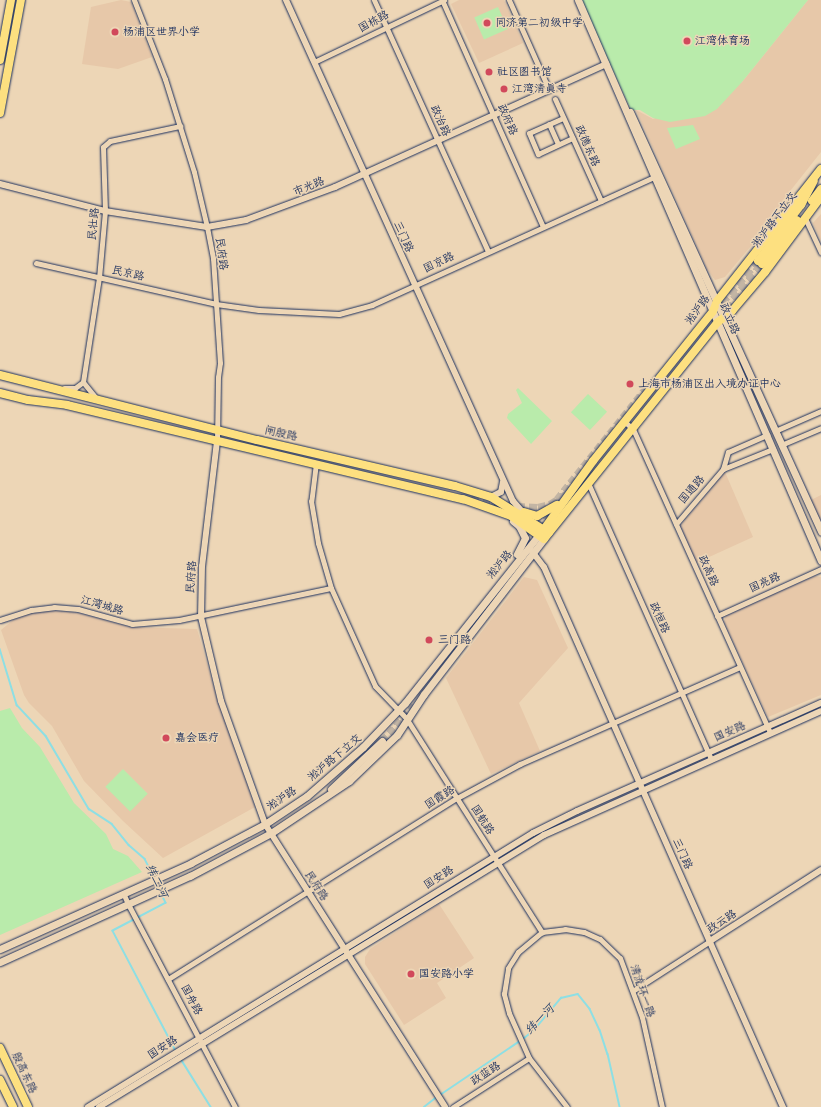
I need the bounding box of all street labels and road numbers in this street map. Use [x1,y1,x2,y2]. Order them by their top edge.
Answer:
street label: 国栋路 [356,8,392,36]
street label: 政府路 [494,102,520,138]
street label: 政治路 [427,103,453,139]
street label: 政德东路 [572,123,602,169]
street label: 市光路 [291,175,327,199]
street label: 淞沪路下立交 [750,190,800,250]
street label: 民壮路 [86,207,102,241]
street label: 三门路 [390,219,416,255]
street label: 民府路 [212,237,230,271]
street label: 国京路 [421,250,457,276]
street label: 民京路 [110,264,146,284]
street label: 淞沪路 [683,293,713,327]
street label: 政立路 [716,301,742,337]
street label: 闸殷路 [263,424,299,444]
street label: 国通路 [676,473,708,507]
street label: 淞沪路 [484,548,516,582]
street label: 政高路 [695,553,721,589]
street label: 民府路 [184,560,200,594]
street label: 国亮路 [747,570,783,596]
street label: 江湾城路 [79,594,125,618]
street label: 政恒路 [646,600,672,636]
street label: 国安路 [712,719,748,745]
street label: 淞沪路下立交 [305,732,365,784]
street label: 淞沪路 [265,784,299,814]
street label: 国霞路 [423,784,457,812]
street label: 国航路 [468,803,496,837]
street label: 三门路 [669,836,695,872]
street label: 国安路 [422,864,456,892]
street label: 民府路 [301,869,331,903]
street label: 政云路 [705,907,739,937]
street label: 清流环一路 [627,963,657,1019]
street label: 国舟路 [177,982,205,1018]
street label: 国安路 [146,1033,180,1063]
street label: 殷高东路 [9,1050,39,1096]
street label: 政蓝路 [469,1059,503,1089]

